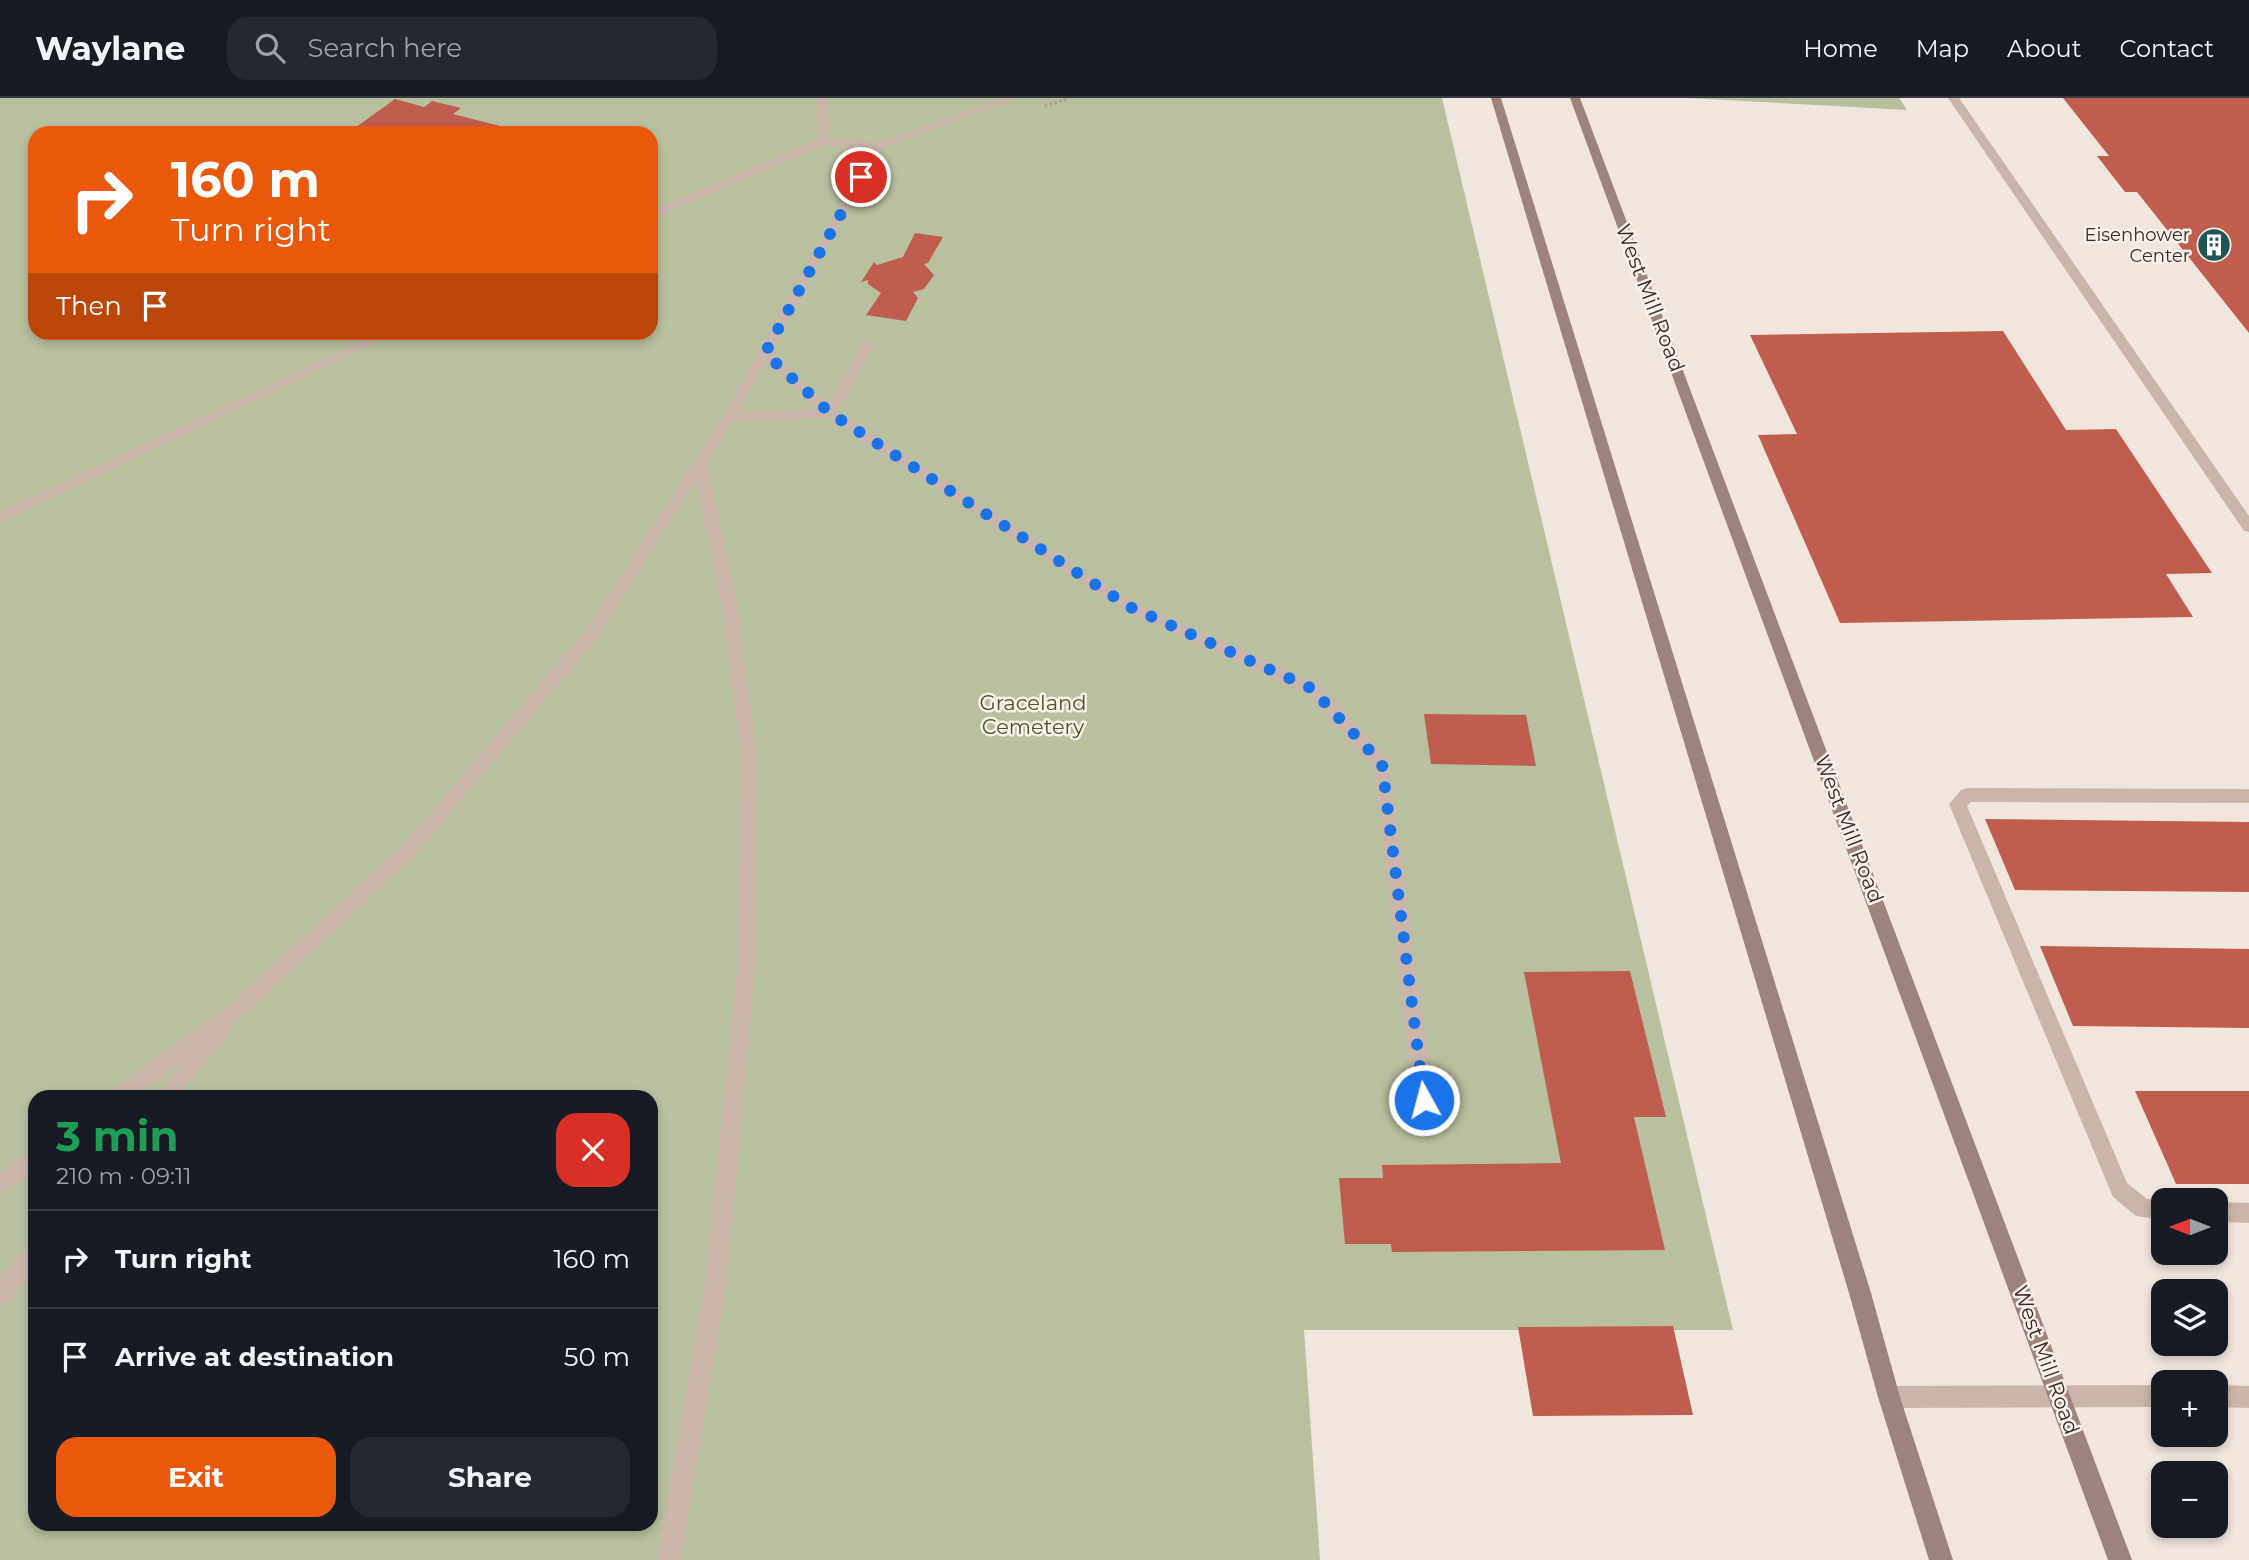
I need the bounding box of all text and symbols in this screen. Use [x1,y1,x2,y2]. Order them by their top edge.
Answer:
search box [227,17,717,80]
text: Waylane [35,28,185,68]
icon: search [251,29,289,67]
text: Search here [307,32,462,64]
text: Home [1803,34,1878,63]
text: Map [1916,34,1969,63]
text: About [2007,34,2081,63]
text: Contact [2119,34,2214,63]
pin [831,147,891,207]
text: 160 m [171,150,320,209]
icon: right [56,154,147,245]
icon: arrive [842,158,880,196]
text: Turn right [171,210,331,249]
street label: West Mill Road [1611,220,1690,375]
place label: Eisenhower Center [2084,224,2190,267]
building icon: Eisenhower Center [2195,226,2233,264]
icon: arrive [136,287,174,325]
text: Then [56,290,122,322]
park label: Graceland Cemetery [980,690,1086,739]
street label: West Mill Road [1810,751,1889,906]
position arrow [1387,1063,1461,1137]
text: 3 min [56,1110,178,1162]
button: close [556,1113,630,1187]
text: 210 m · 09:11 [56,1162,192,1190]
north arrow [2151,1188,2228,1265]
map controls [2151,1188,2228,1538]
icon: right [56,1240,94,1278]
text: Turn right [115,1243,251,1275]
text: 160 m [553,1243,630,1275]
button: layers [2151,1279,2228,1356]
street label: West Mill Road [2008,1282,2085,1438]
icon: arrive [56,1338,94,1376]
text: Arrive at destination [115,1341,394,1373]
text: 50 m [564,1341,630,1373]
button: + [2151,1370,2228,1447]
button: Exit [56,1437,336,1517]
button: Share [350,1437,630,1517]
button: − [2151,1461,2228,1538]

